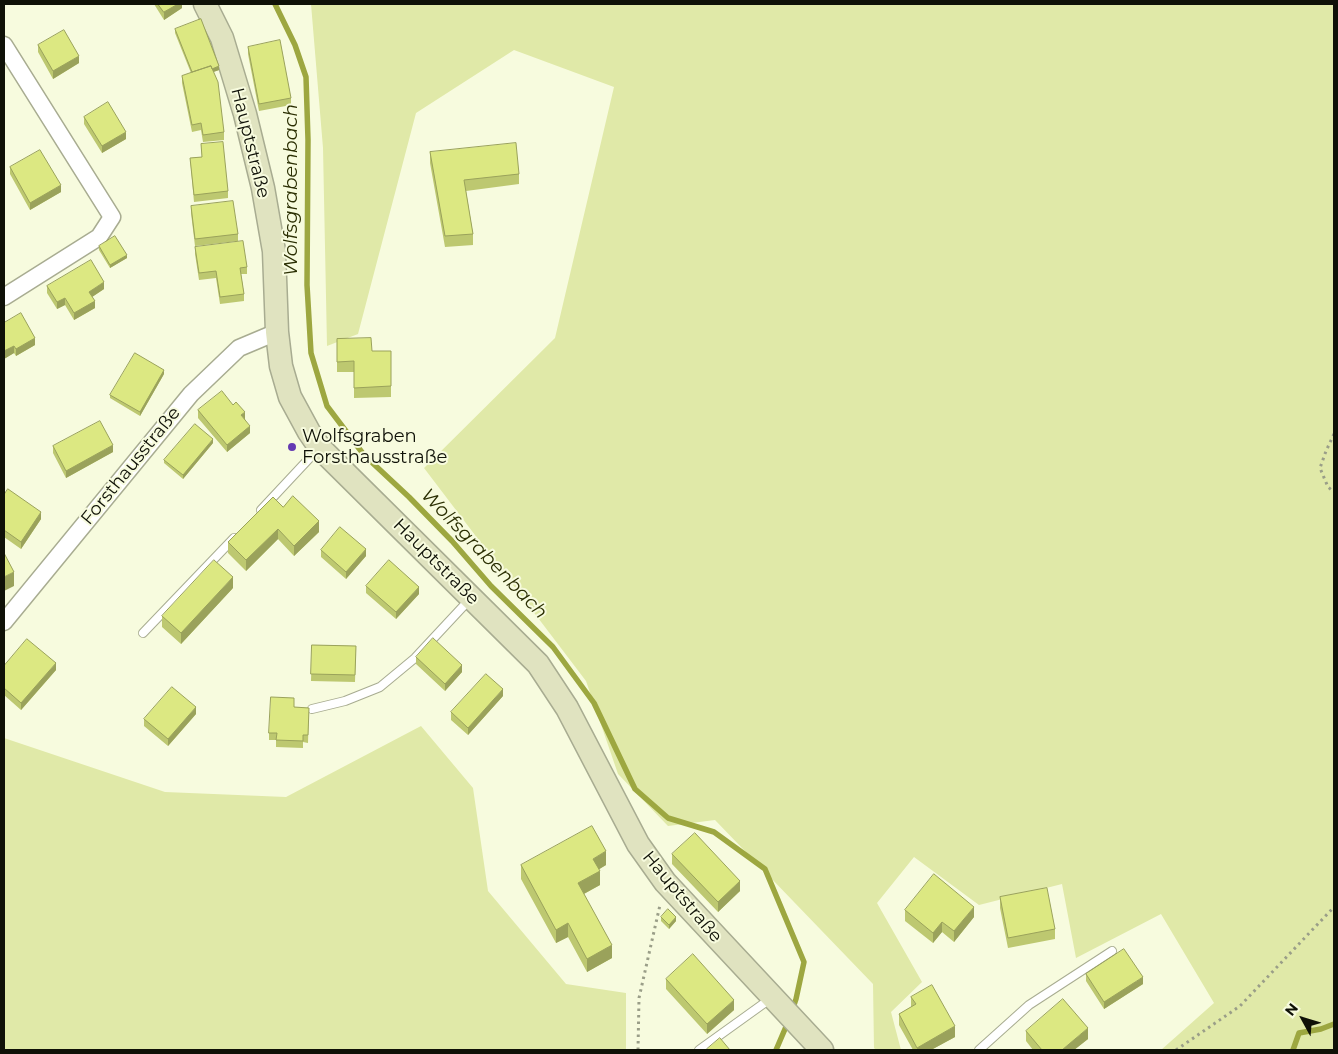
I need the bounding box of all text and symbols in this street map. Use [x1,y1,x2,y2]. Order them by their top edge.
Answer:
street label: Hauptstraße [226,86,274,200]
water label: Wolfsgrabenbach [280,104,302,276]
street label: Forsthausstraße [77,403,185,529]
place label: Wolfsgraben Forsthausstraße [302,426,447,468]
marker: Wolfsgraben Forsthausstraße [286,441,298,453]
water label: Wolfsgrabenbach [416,484,552,624]
street label: Hauptstraße [388,514,484,610]
street label: Hauptstraße [637,847,727,947]
north arrow [1278,994,1328,1044]
text: N [1281,1000,1302,1020]

